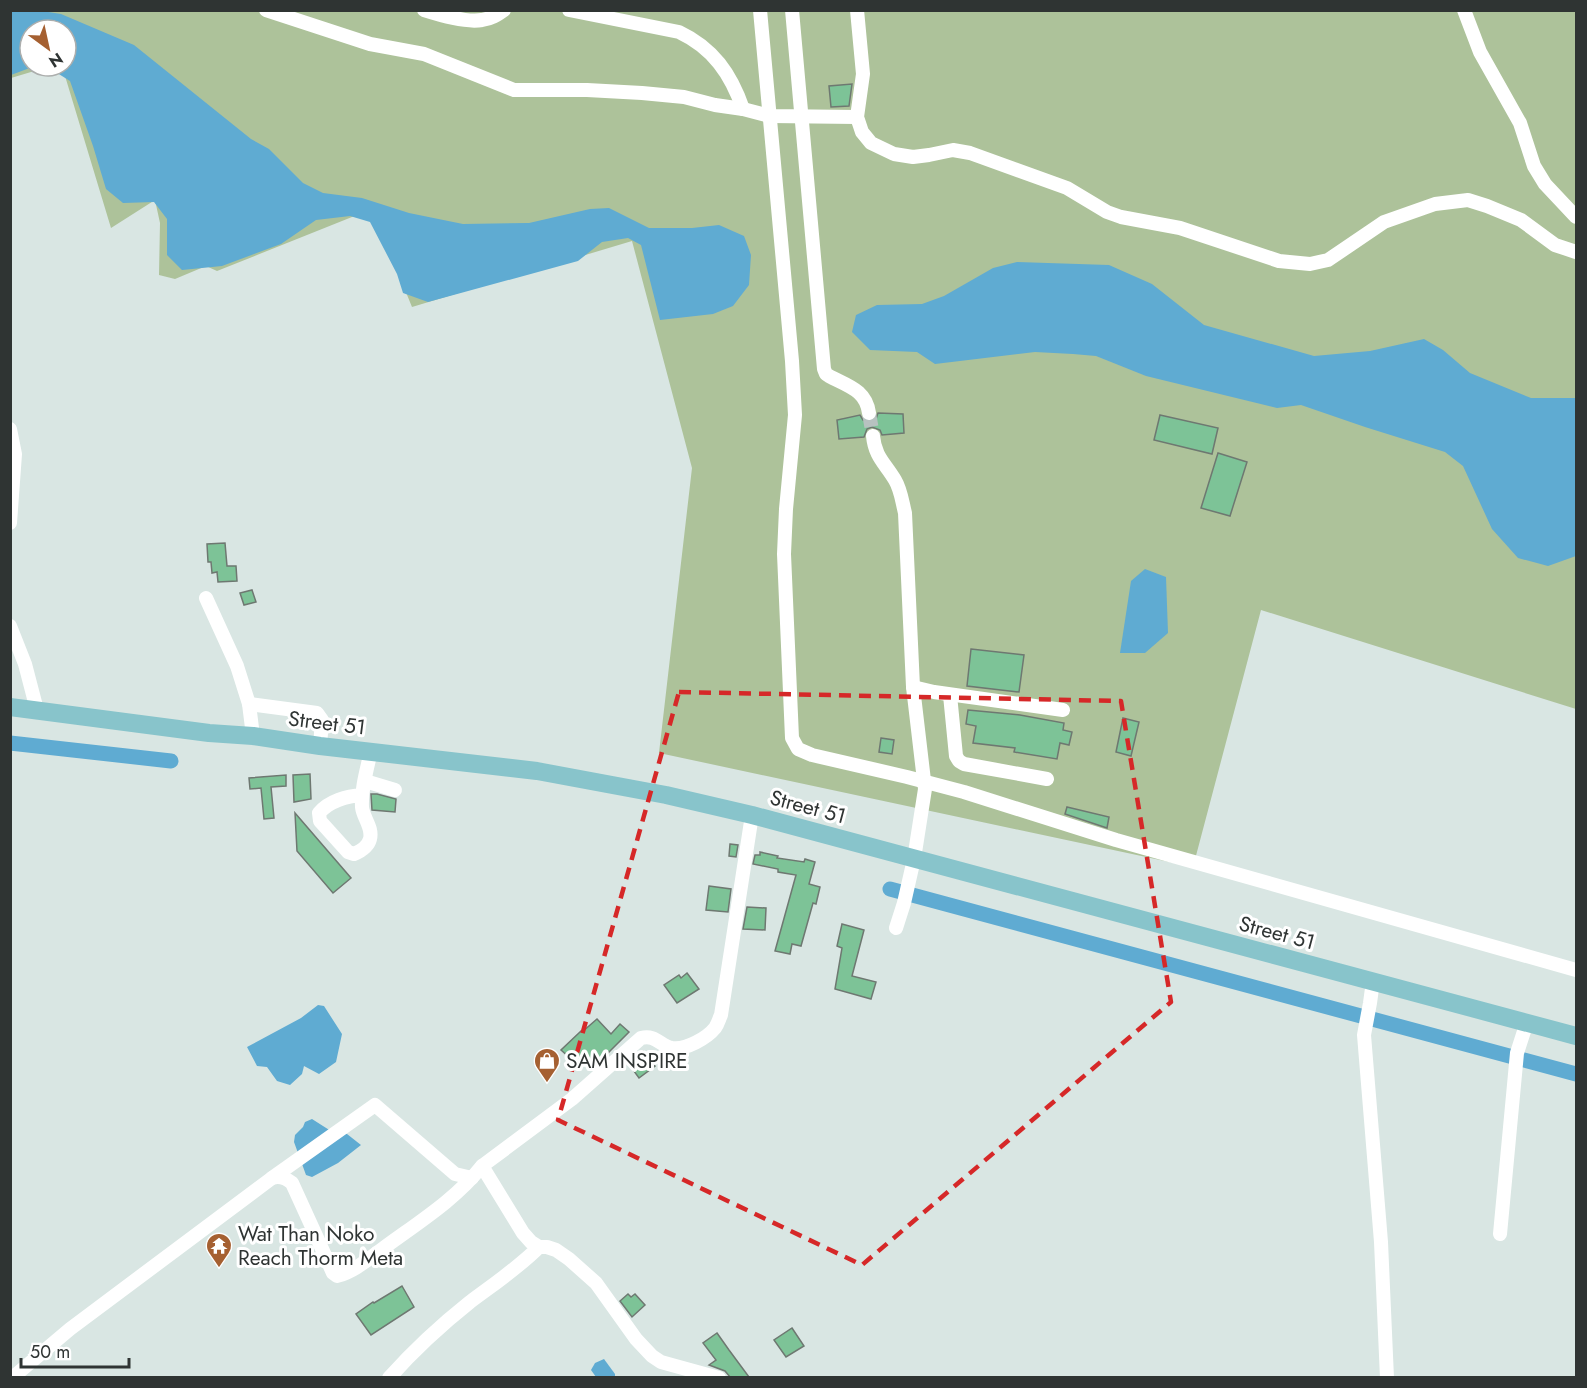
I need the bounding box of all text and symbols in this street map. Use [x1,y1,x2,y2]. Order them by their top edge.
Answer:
north arrow [18,18,78,78]
text: N [44,47,67,73]
street label: Street 51 [287,703,367,743]
street label: Street 51 [767,782,849,832]
street label: Street 51 [1236,908,1318,958]
shop icon: SAM INSPIRE [532,1046,562,1084]
place label: SAM INSPIRE [566,1046,688,1076]
place label: Wat Than Noko Reach Thorm Meta [238,1219,403,1273]
temple icon: Wat Than Noko Reach Thorm Meta [204,1231,234,1269]
scale bar [21,1331,129,1369]
text: 50 m [30,1339,70,1365]

